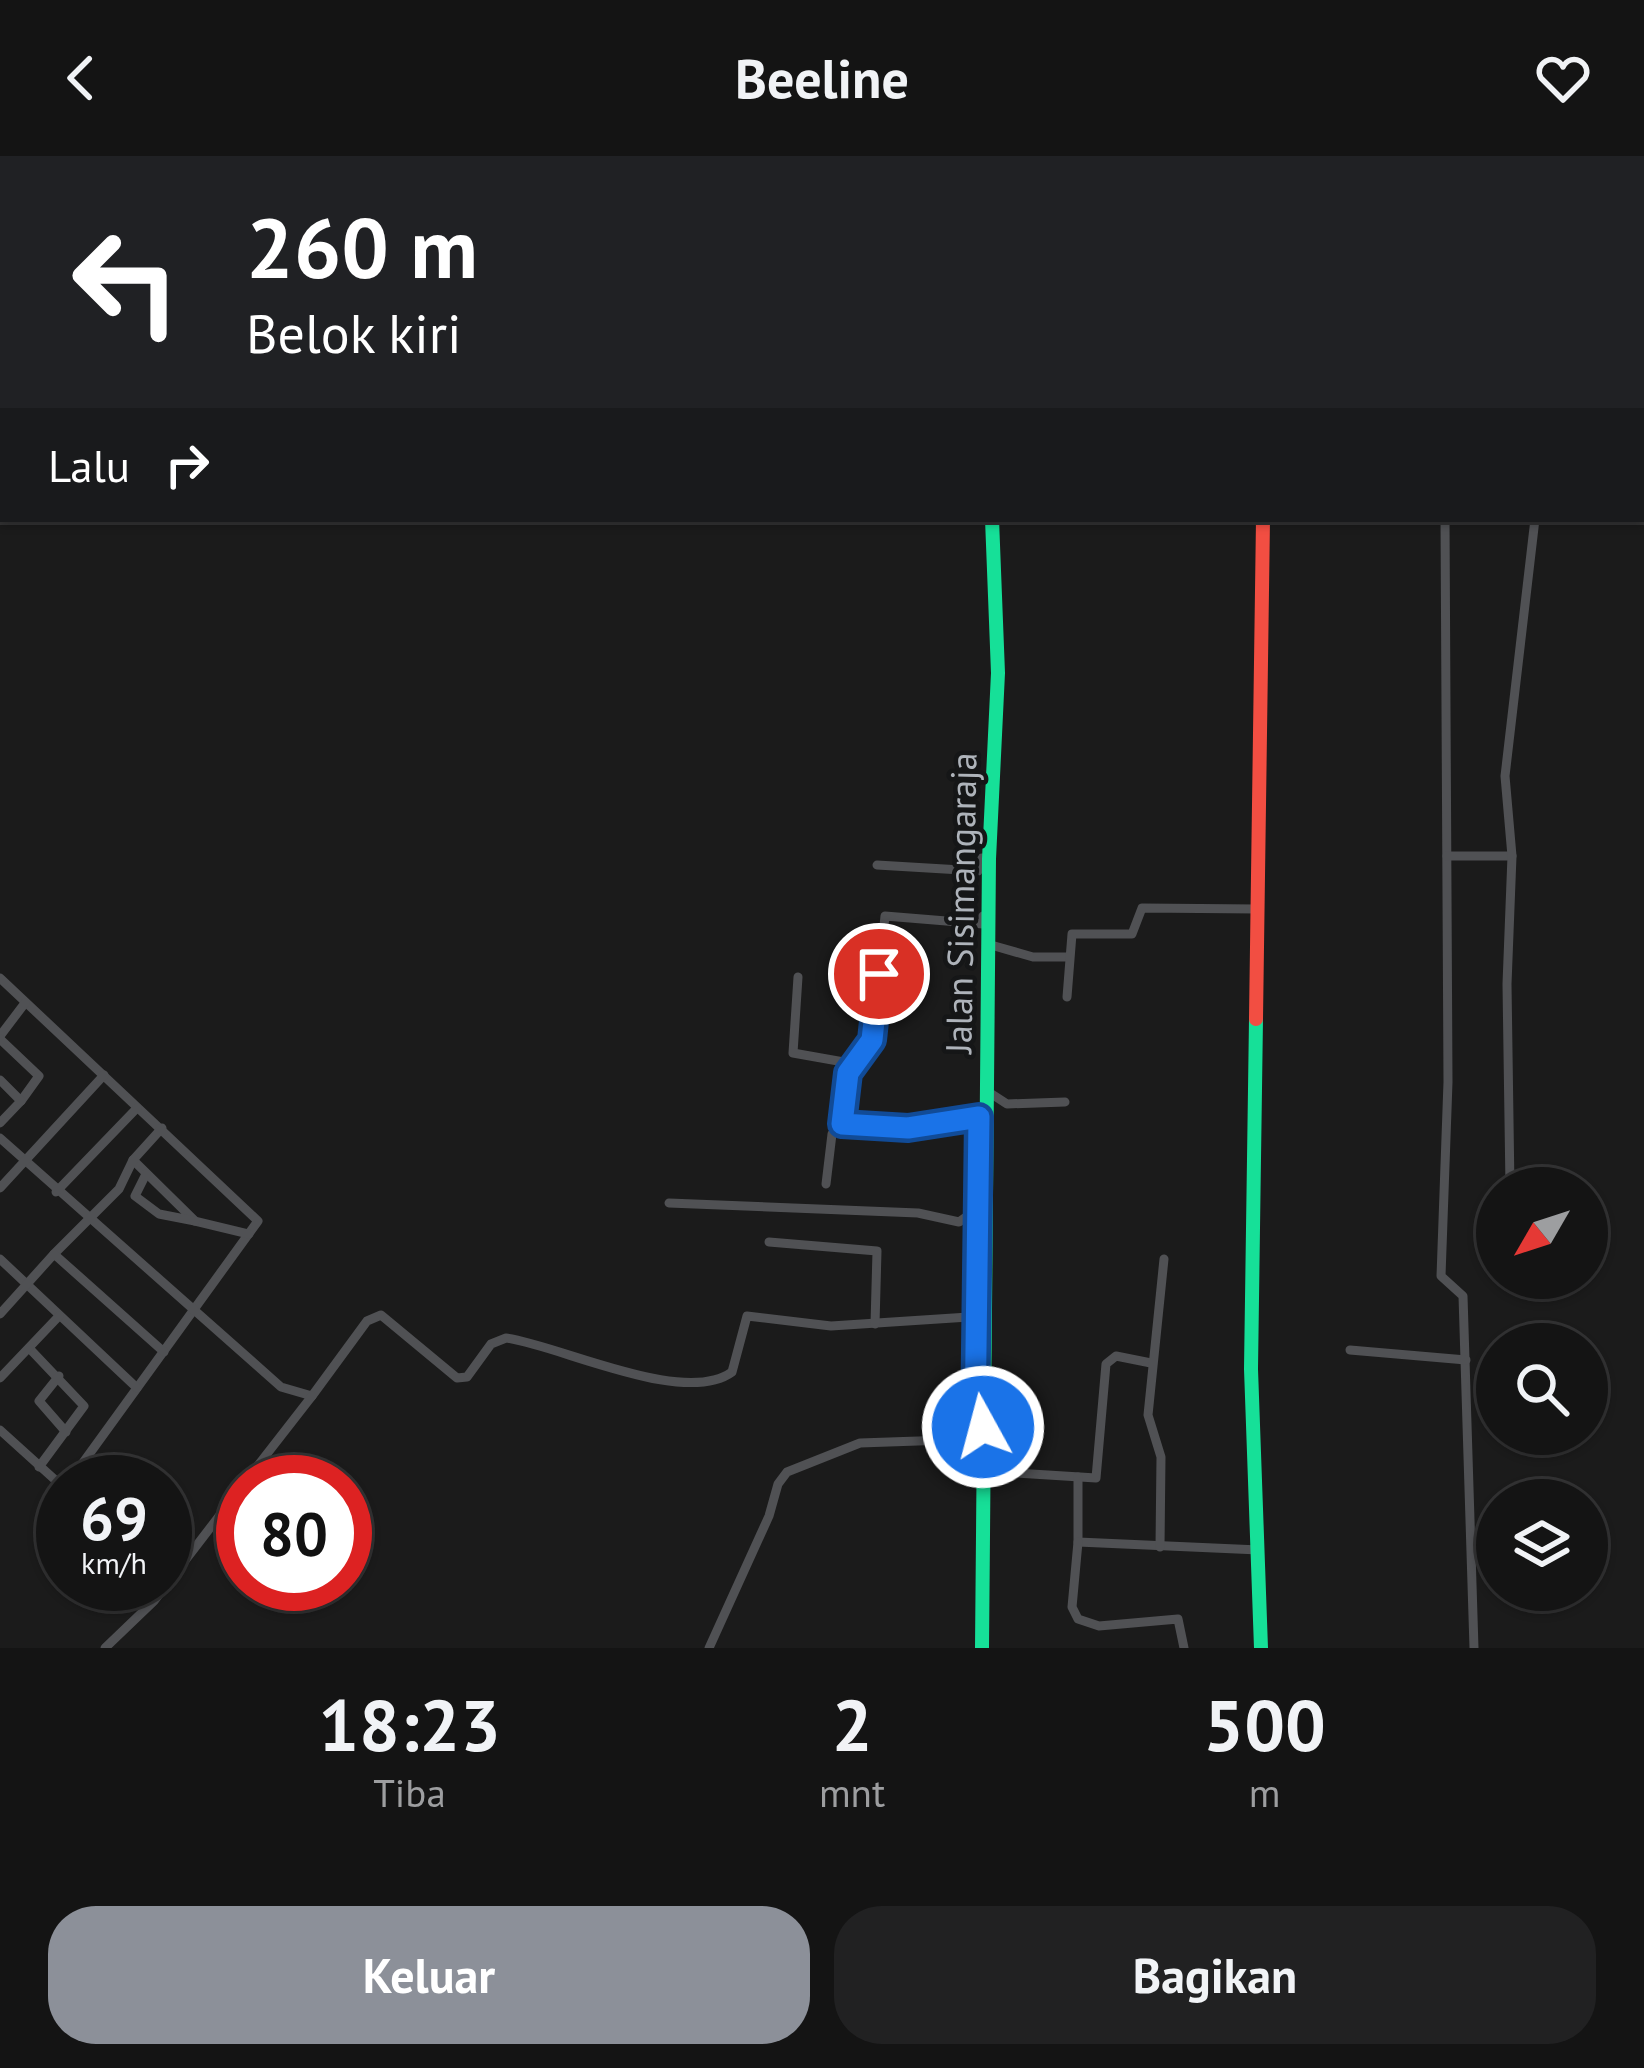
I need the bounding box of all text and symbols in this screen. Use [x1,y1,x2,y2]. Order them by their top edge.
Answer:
text: Beeline [735,43,909,113]
icon: back [48,45,114,111]
icon: heart [1530,45,1596,111]
text: 260 m [246,192,478,301]
icon: left [48,204,204,360]
text: Belok kiri [246,298,462,368]
icon: right [154,432,220,498]
text: Lalu [48,436,130,494]
street label: Jalan Sisimangaraja [934,752,987,1056]
pin [828,923,930,1025]
icon: arrive [846,941,912,1007]
north arrow [1476,1167,1608,1299]
map controls [1476,1167,1608,1611]
button: search [1476,1323,1608,1455]
position arrow [920,1364,1046,1490]
speed limit sign: 80 [216,1455,372,1611]
text: 69 [80,1479,148,1557]
button: layers [1476,1479,1608,1611]
text: km/h [81,1543,147,1582]
text: 18:23 [318,1678,501,1771]
text: 2 [832,1678,872,1771]
text: 500 [1203,1678,1326,1771]
text: Tiba [373,1767,446,1818]
text: mnt [819,1767,885,1818]
text: m [1249,1767,1280,1818]
button: Keluar [48,1906,810,2044]
button: Bagikan [834,1906,1596,2044]

